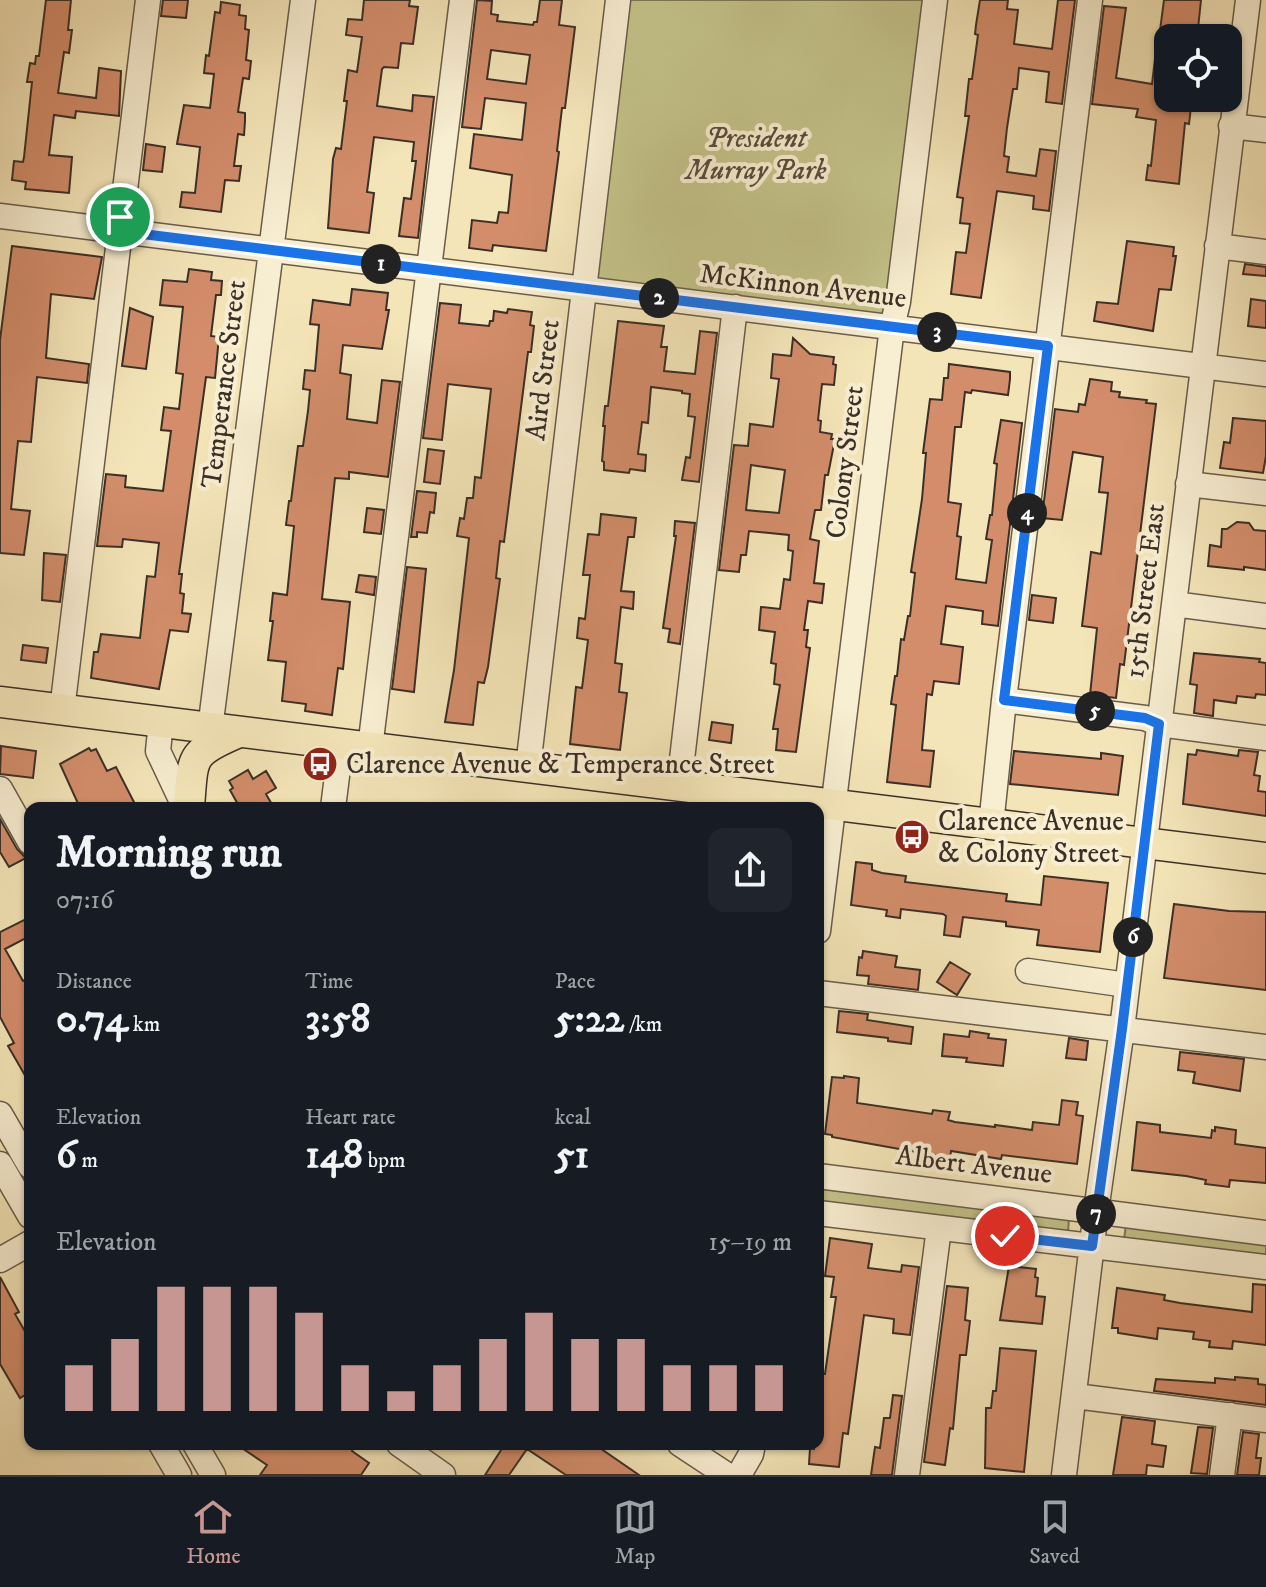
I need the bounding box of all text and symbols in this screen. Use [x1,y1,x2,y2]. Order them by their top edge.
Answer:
map controls [1154,24,1242,112]
button: locate [1154,24,1242,112]
park label: President Murray Park [683,121,827,188]
pin [86,183,154,251]
icon: arrive [98,195,142,239]
pin: 1 [361,244,401,284]
text: 1 [377,250,385,277]
street label: McKinnon Avenue [698,256,908,316]
street label: Temperance Street [194,278,254,490]
pin: 2 [639,278,679,318]
text: 2 [654,284,664,311]
pin: 3 [917,312,957,352]
street label: Aird Street [518,318,568,442]
text: 3 [933,318,941,345]
street label: Colony Street [818,383,872,541]
pin: 4 [1007,493,1047,533]
text: 4 [1021,499,1033,526]
street label: 15th Street East [1117,502,1173,680]
pin: 5 [1075,691,1115,731]
text: 5 [1090,697,1100,724]
bus stop icon: Clarence Avenue & Temperance Street [301,745,339,783]
place label: Clarence Avenue & Temperance Street [346,747,775,782]
place label: Clarence Avenue & Colony Street [938,804,1124,871]
bus stop icon: Clarence Avenue & Colony Street [893,818,931,856]
text: Morning run [56,826,282,881]
button: share [708,828,792,912]
text: 07:16 [56,884,113,917]
pin: 6 [1113,917,1153,957]
text: 6 [1127,923,1139,950]
text: Distance [56,968,132,995]
text: Time [305,968,353,995]
text: Pace [555,968,595,995]
text: 0.74 [56,995,128,1045]
text: 3:58 [305,995,370,1045]
text: 5:22 [555,995,624,1045]
text: km [128,1011,160,1038]
text: /km [624,1011,662,1038]
text: Elevation [56,1104,141,1131]
text: Heart rate [305,1104,396,1131]
text: kcal [555,1104,591,1131]
text: 6 [56,1131,77,1181]
text: 148 [305,1131,363,1181]
text: 51 [555,1131,589,1181]
street label: Albert Avenue [894,1138,1054,1192]
text: m [77,1147,98,1174]
text: bpm [363,1147,406,1174]
pin: 7 [1076,1194,1116,1234]
text: 7 [1090,1200,1102,1227]
pin [971,1202,1039,1270]
icon: check [983,1214,1027,1258]
text: Elevation [56,1226,157,1259]
text: 15–19 m [708,1226,792,1259]
tab: Home [186,1495,241,1570]
tab: Map [613,1495,657,1570]
tab: Saved [1029,1495,1080,1570]

